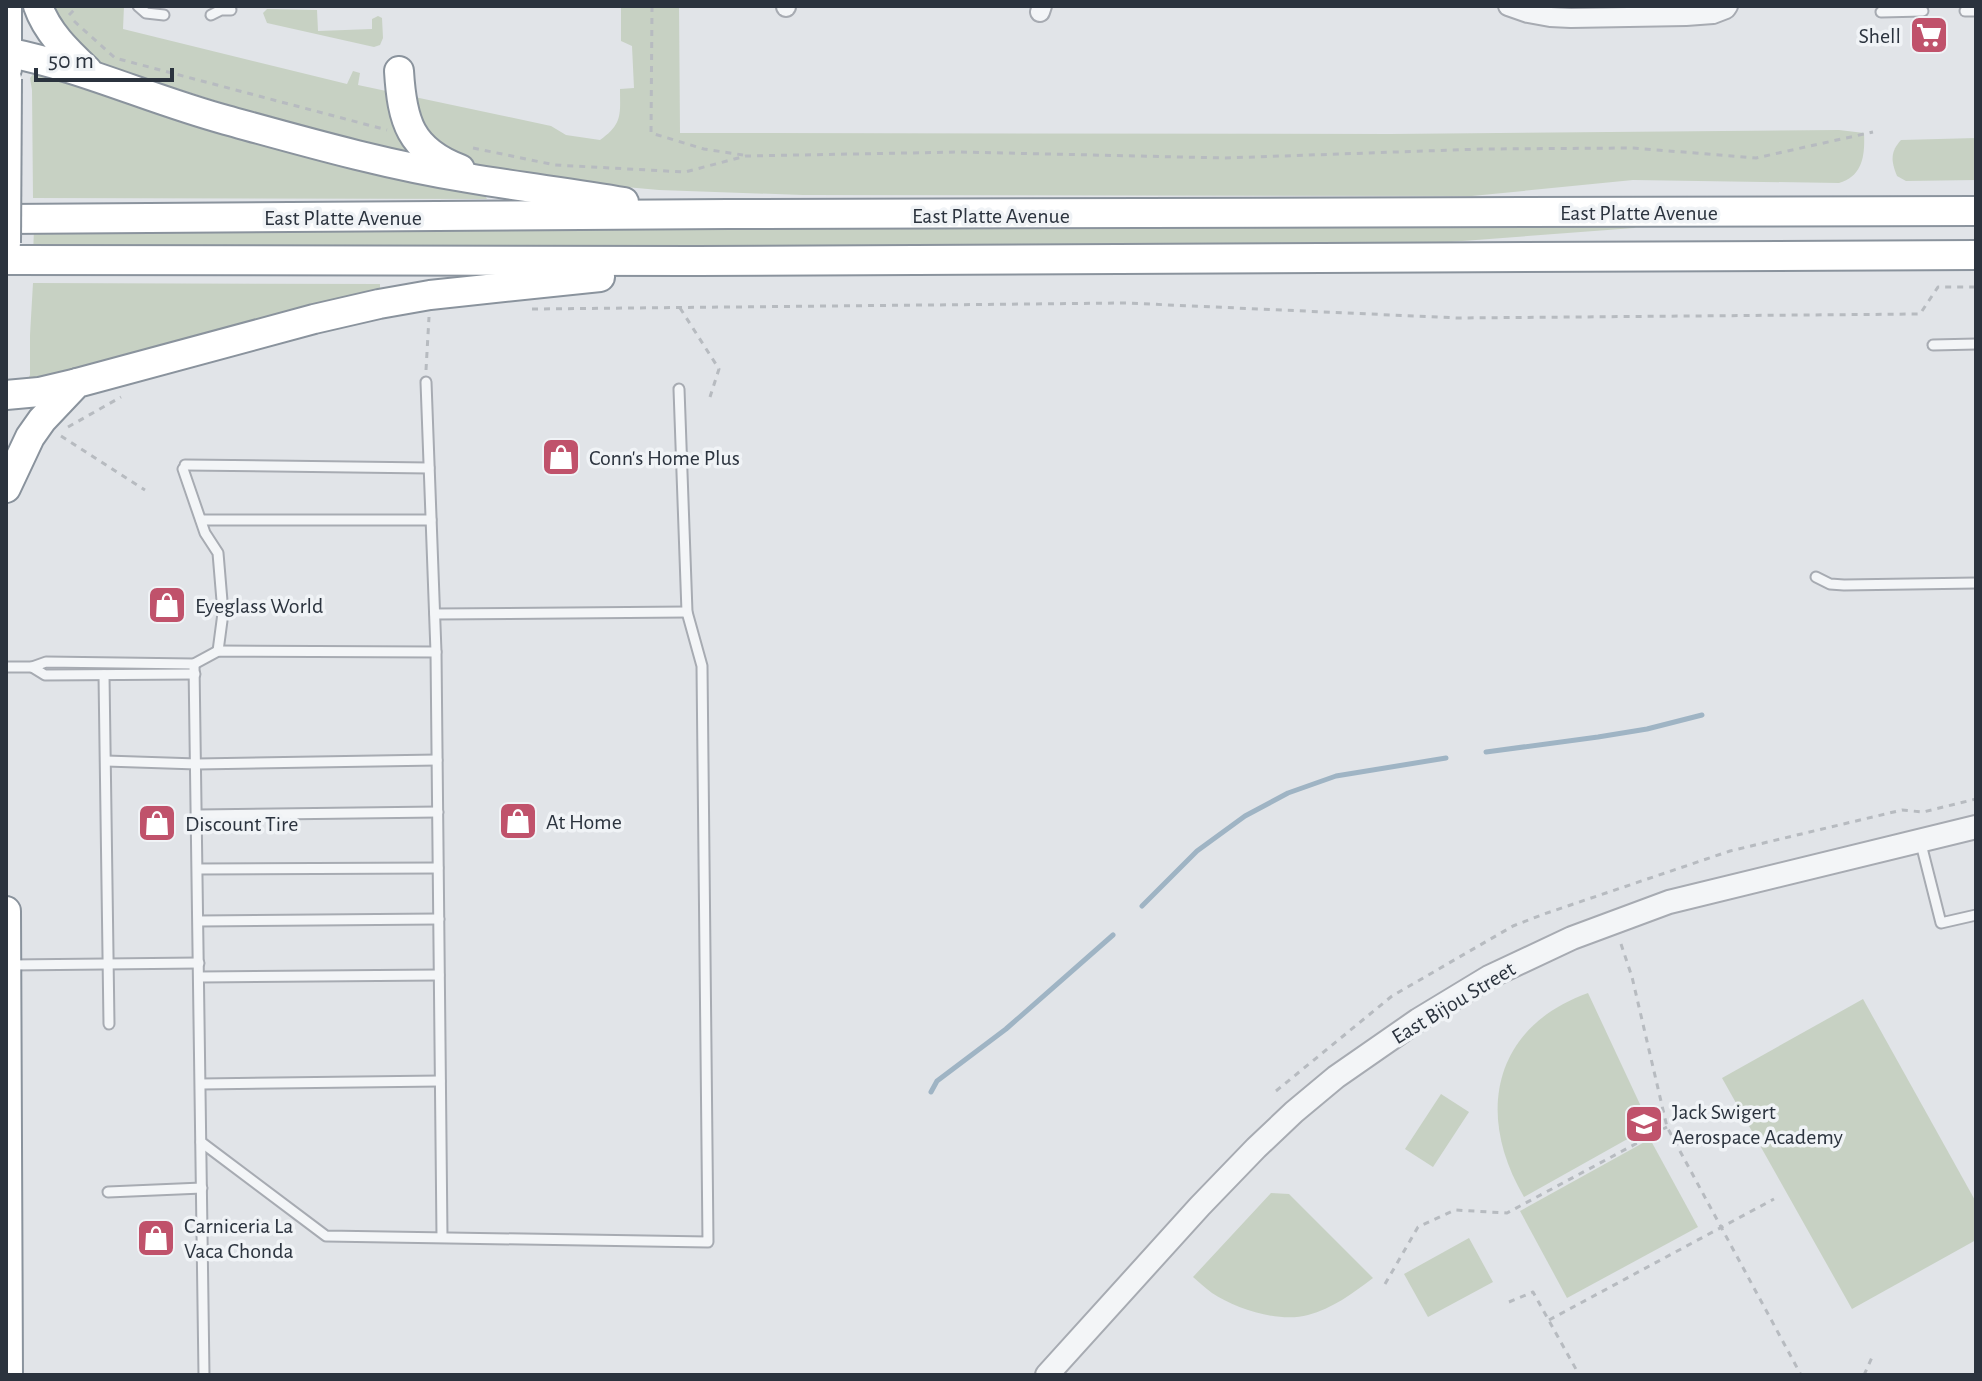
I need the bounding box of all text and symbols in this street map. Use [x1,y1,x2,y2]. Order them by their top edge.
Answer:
supermarket icon: Shell [1908,14,1950,56]
place label: Shell [1858,25,1901,47]
scale bar [36,32,172,82]
text: 50 m [48,49,94,73]
street label: East Platte Avenue [1560,202,1718,224]
street label: East Platte Avenue [912,205,1070,227]
street label: East Platte Avenue [264,207,422,229]
shop icon: Conn's Home Plus [540,436,582,478]
place label: Conn's Home Plus [589,447,740,469]
shop icon: Eyeglass World [146,584,188,626]
place label: Eyeglass World [195,595,323,617]
shop icon: At Home [497,800,539,842]
shop icon: Discount Tire [136,802,178,844]
place label: At Home [546,811,622,833]
place label: Discount Tire [185,813,298,835]
street label: East Bijou Street [1388,957,1519,1048]
place label: Jack Swigert Aerospace Academy [1672,1101,1844,1148]
school or university icon: Jack Swigert Aerospace Academy [1623,1103,1665,1145]
place label: Carniceria La Vaca Chonda [184,1215,294,1262]
shop icon: Carniceria La Vaca Chonda [135,1217,177,1259]

